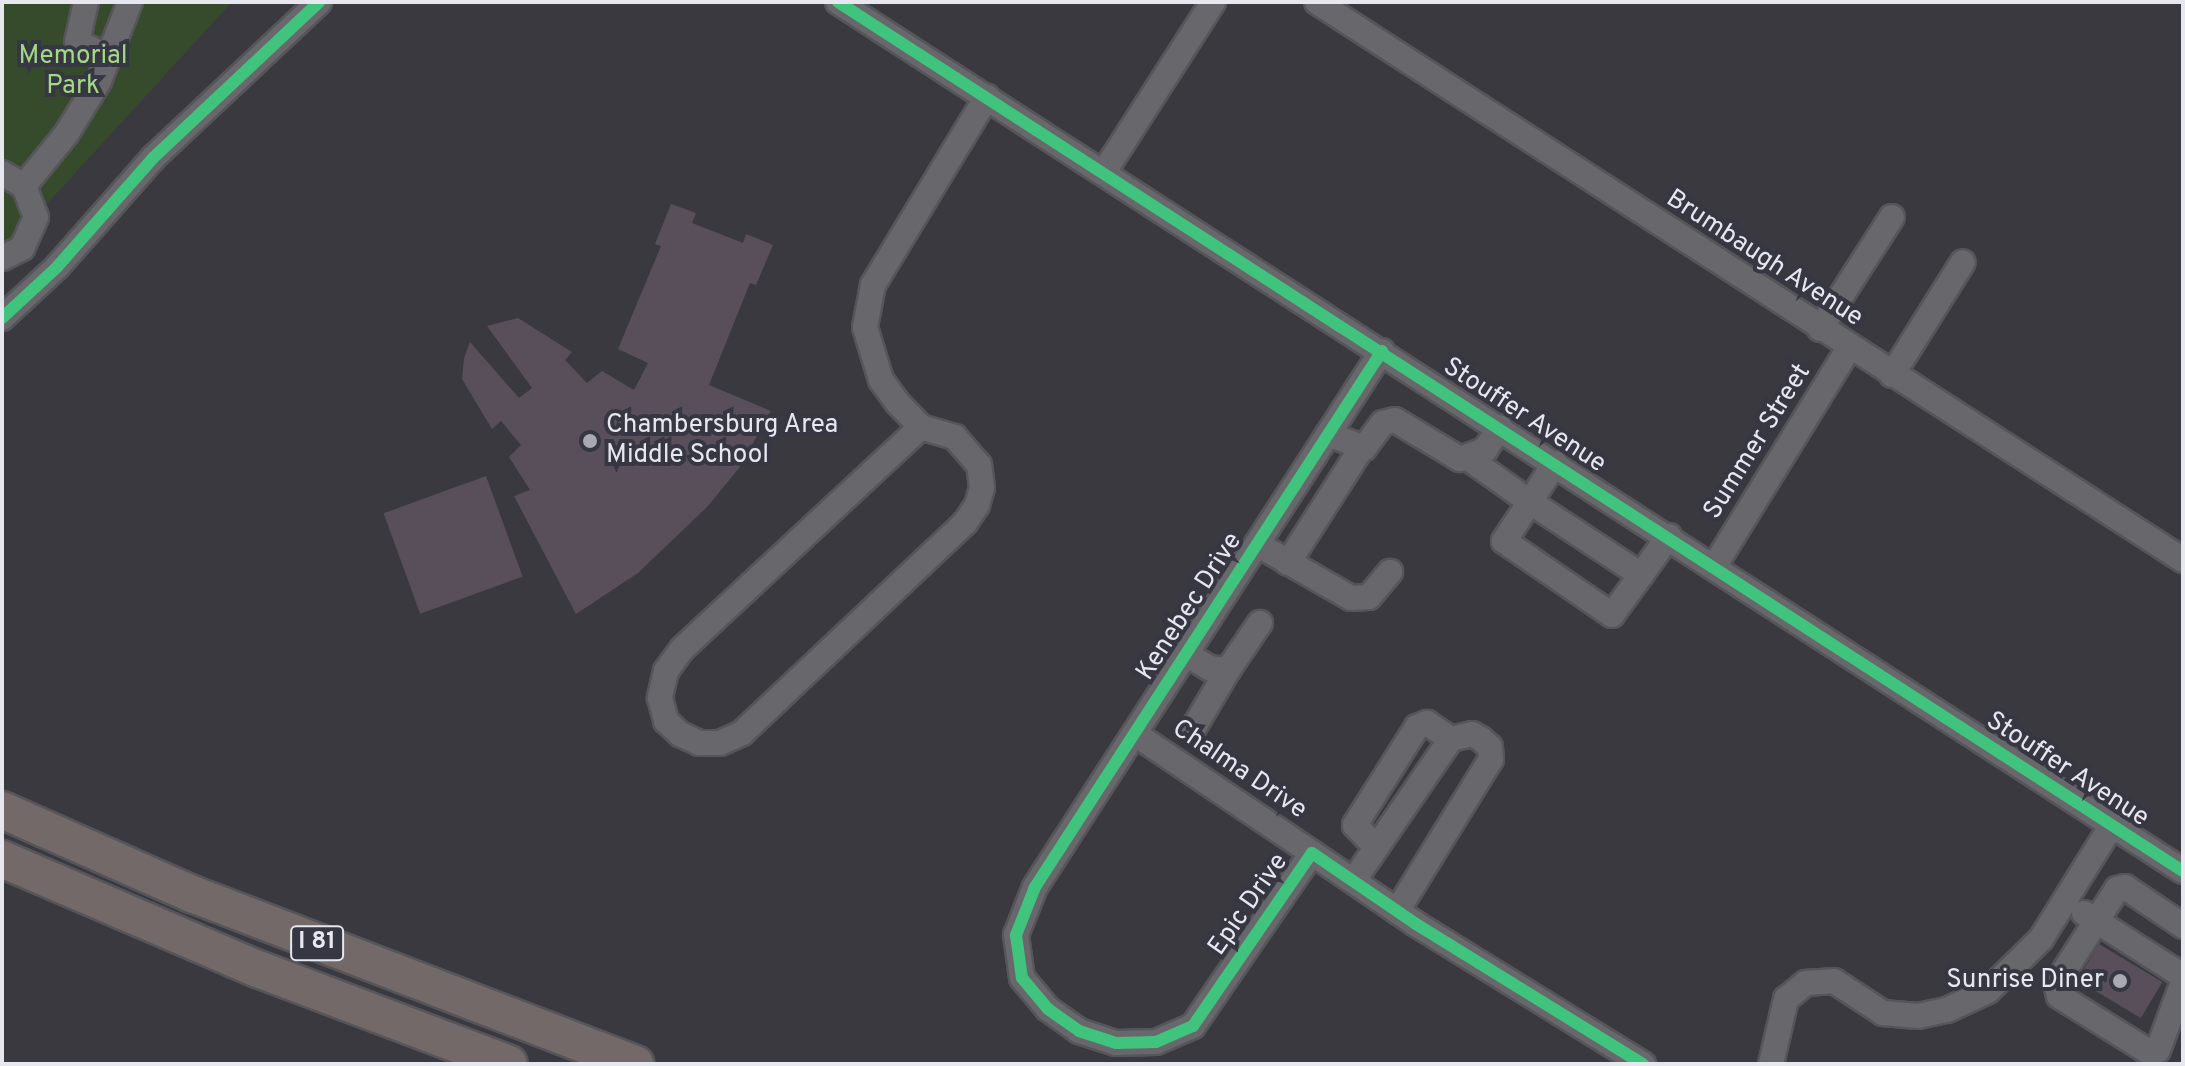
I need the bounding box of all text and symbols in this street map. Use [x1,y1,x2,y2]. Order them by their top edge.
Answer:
park label: Memorial Park [18,41,128,102]
street label: Brumbaugh Avenue [1659,183,1869,335]
street label: Stouffer Avenue [1436,351,1612,481]
street label: Summer Street [1698,359,1818,525]
place label: Chambersburg Area Middle School [606,410,839,472]
marker: Chambersburg Area Middle School [581,432,599,450]
street label: Kenebec Drive [1131,527,1249,687]
street label: Stouffer Avenue [1979,705,2155,835]
street label: Chalma Drive [1166,714,1312,826]
street label: Epic Drive [1203,848,1295,962]
road number: I 81 [289,923,345,963]
place label: Sunrise Diner [1946,965,2104,997]
marker: Sunrise Diner [2111,972,2129,990]

